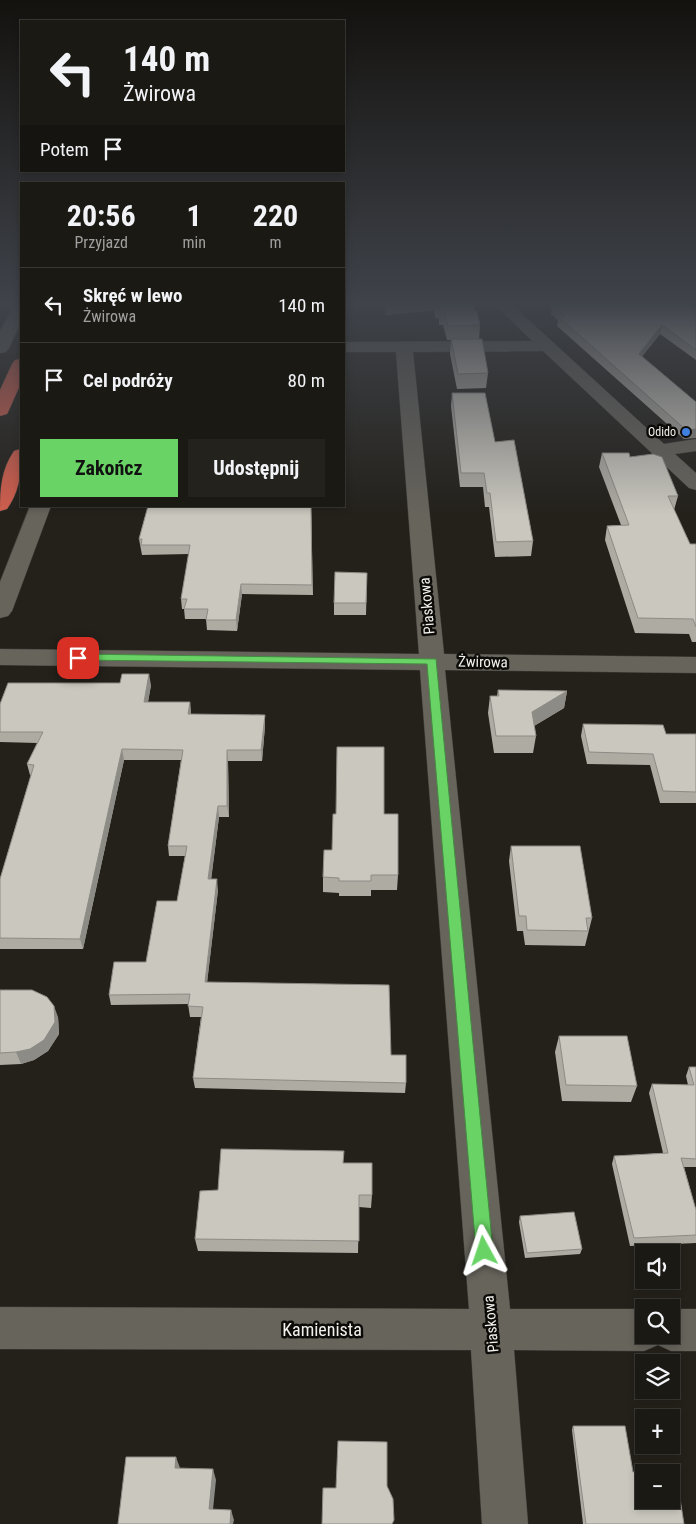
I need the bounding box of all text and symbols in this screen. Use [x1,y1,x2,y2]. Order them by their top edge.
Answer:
text: 140 m [123,39,210,80]
icon: left [40,40,105,105]
text: Żwirowa [123,81,196,106]
icon: arrive [99,135,127,163]
text: Potem [40,138,89,161]
text: 20:56 [67,198,136,233]
text: 1 [187,198,202,233]
text: 220 [253,198,298,233]
text: Przyjazd [74,233,128,252]
text: min [182,233,206,252]
text: m [269,233,281,252]
text: Skręć w lewo [83,284,182,307]
icon: left [40,291,68,319]
text: 140 m [278,294,325,317]
text: Żwirowa [83,307,136,326]
icon: arrive [40,366,68,394]
text: Cel podróży [83,369,173,392]
text: 80 m [288,369,325,392]
place label: Odido [648,425,676,439]
marker: Odido [680,426,692,438]
button: Zakończ [40,439,178,497]
button: Udostępnij [188,439,325,497]
street label: Piaskowa [416,577,438,635]
pin [57,637,99,679]
icon: arrive [64,644,92,672]
street label: Żwirowa [458,653,508,671]
position arrow [457,1224,509,1276]
map controls [635,1244,680,1509]
button: sound [635,1244,680,1289]
street label: Piaskowa [480,1295,502,1353]
button: search [635,1299,680,1344]
street label: Kamienista [282,1319,362,1340]
button: layers [635,1354,680,1399]
button: + [635,1409,680,1454]
button: − [635,1464,680,1509]

